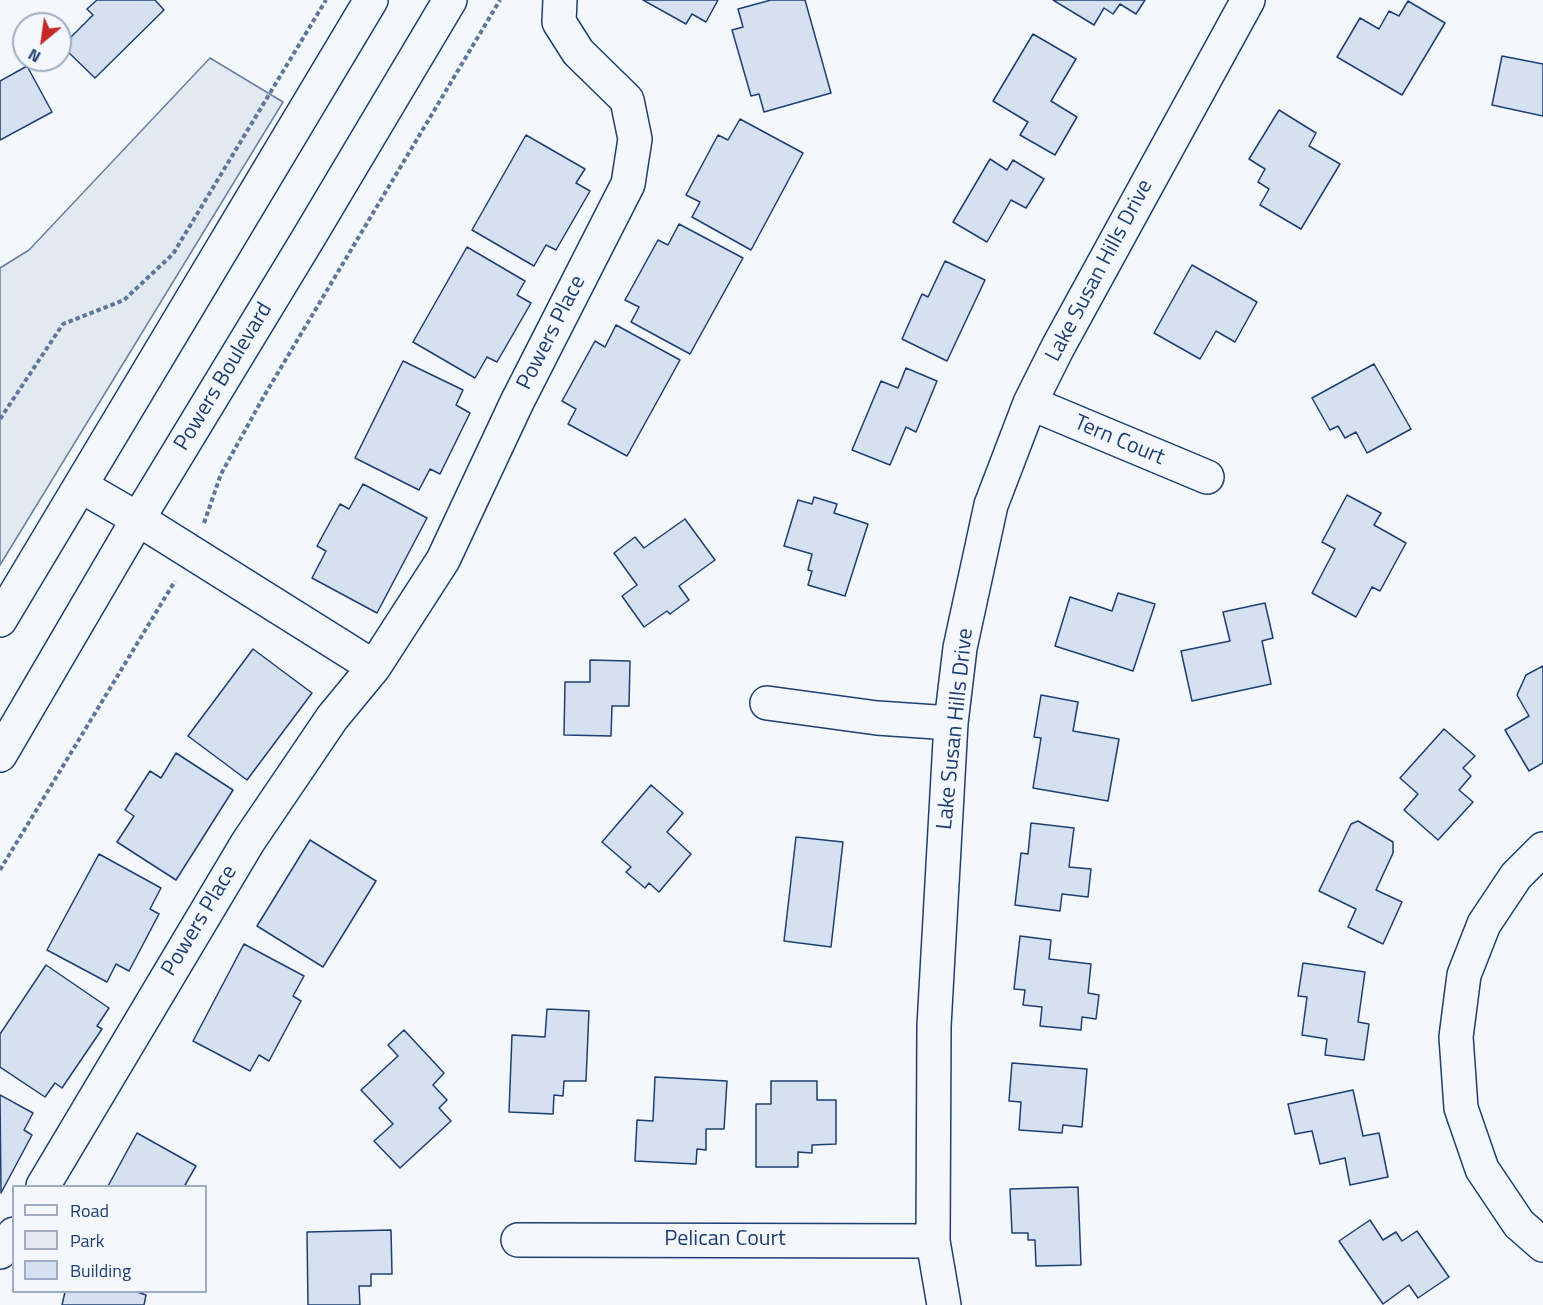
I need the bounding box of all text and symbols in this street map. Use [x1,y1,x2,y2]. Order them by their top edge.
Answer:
north arrow [12,12,72,72]
text: N [24,43,45,69]
street label: Lake Susan Hills Drive [1041,175,1159,367]
street label: Powers Place [512,271,592,395]
street label: Powers Boulevard [169,298,279,456]
street label: Tern Court [1070,410,1168,472]
street label: Lake Susan Hills Drive [932,627,980,831]
street label: Powers Place [157,861,243,981]
legend [12,1185,207,1293]
text: Road [70,1197,109,1224]
text: Park [70,1227,104,1254]
street label: Pelican Court [664,1227,786,1253]
text: Building [70,1257,131,1284]

